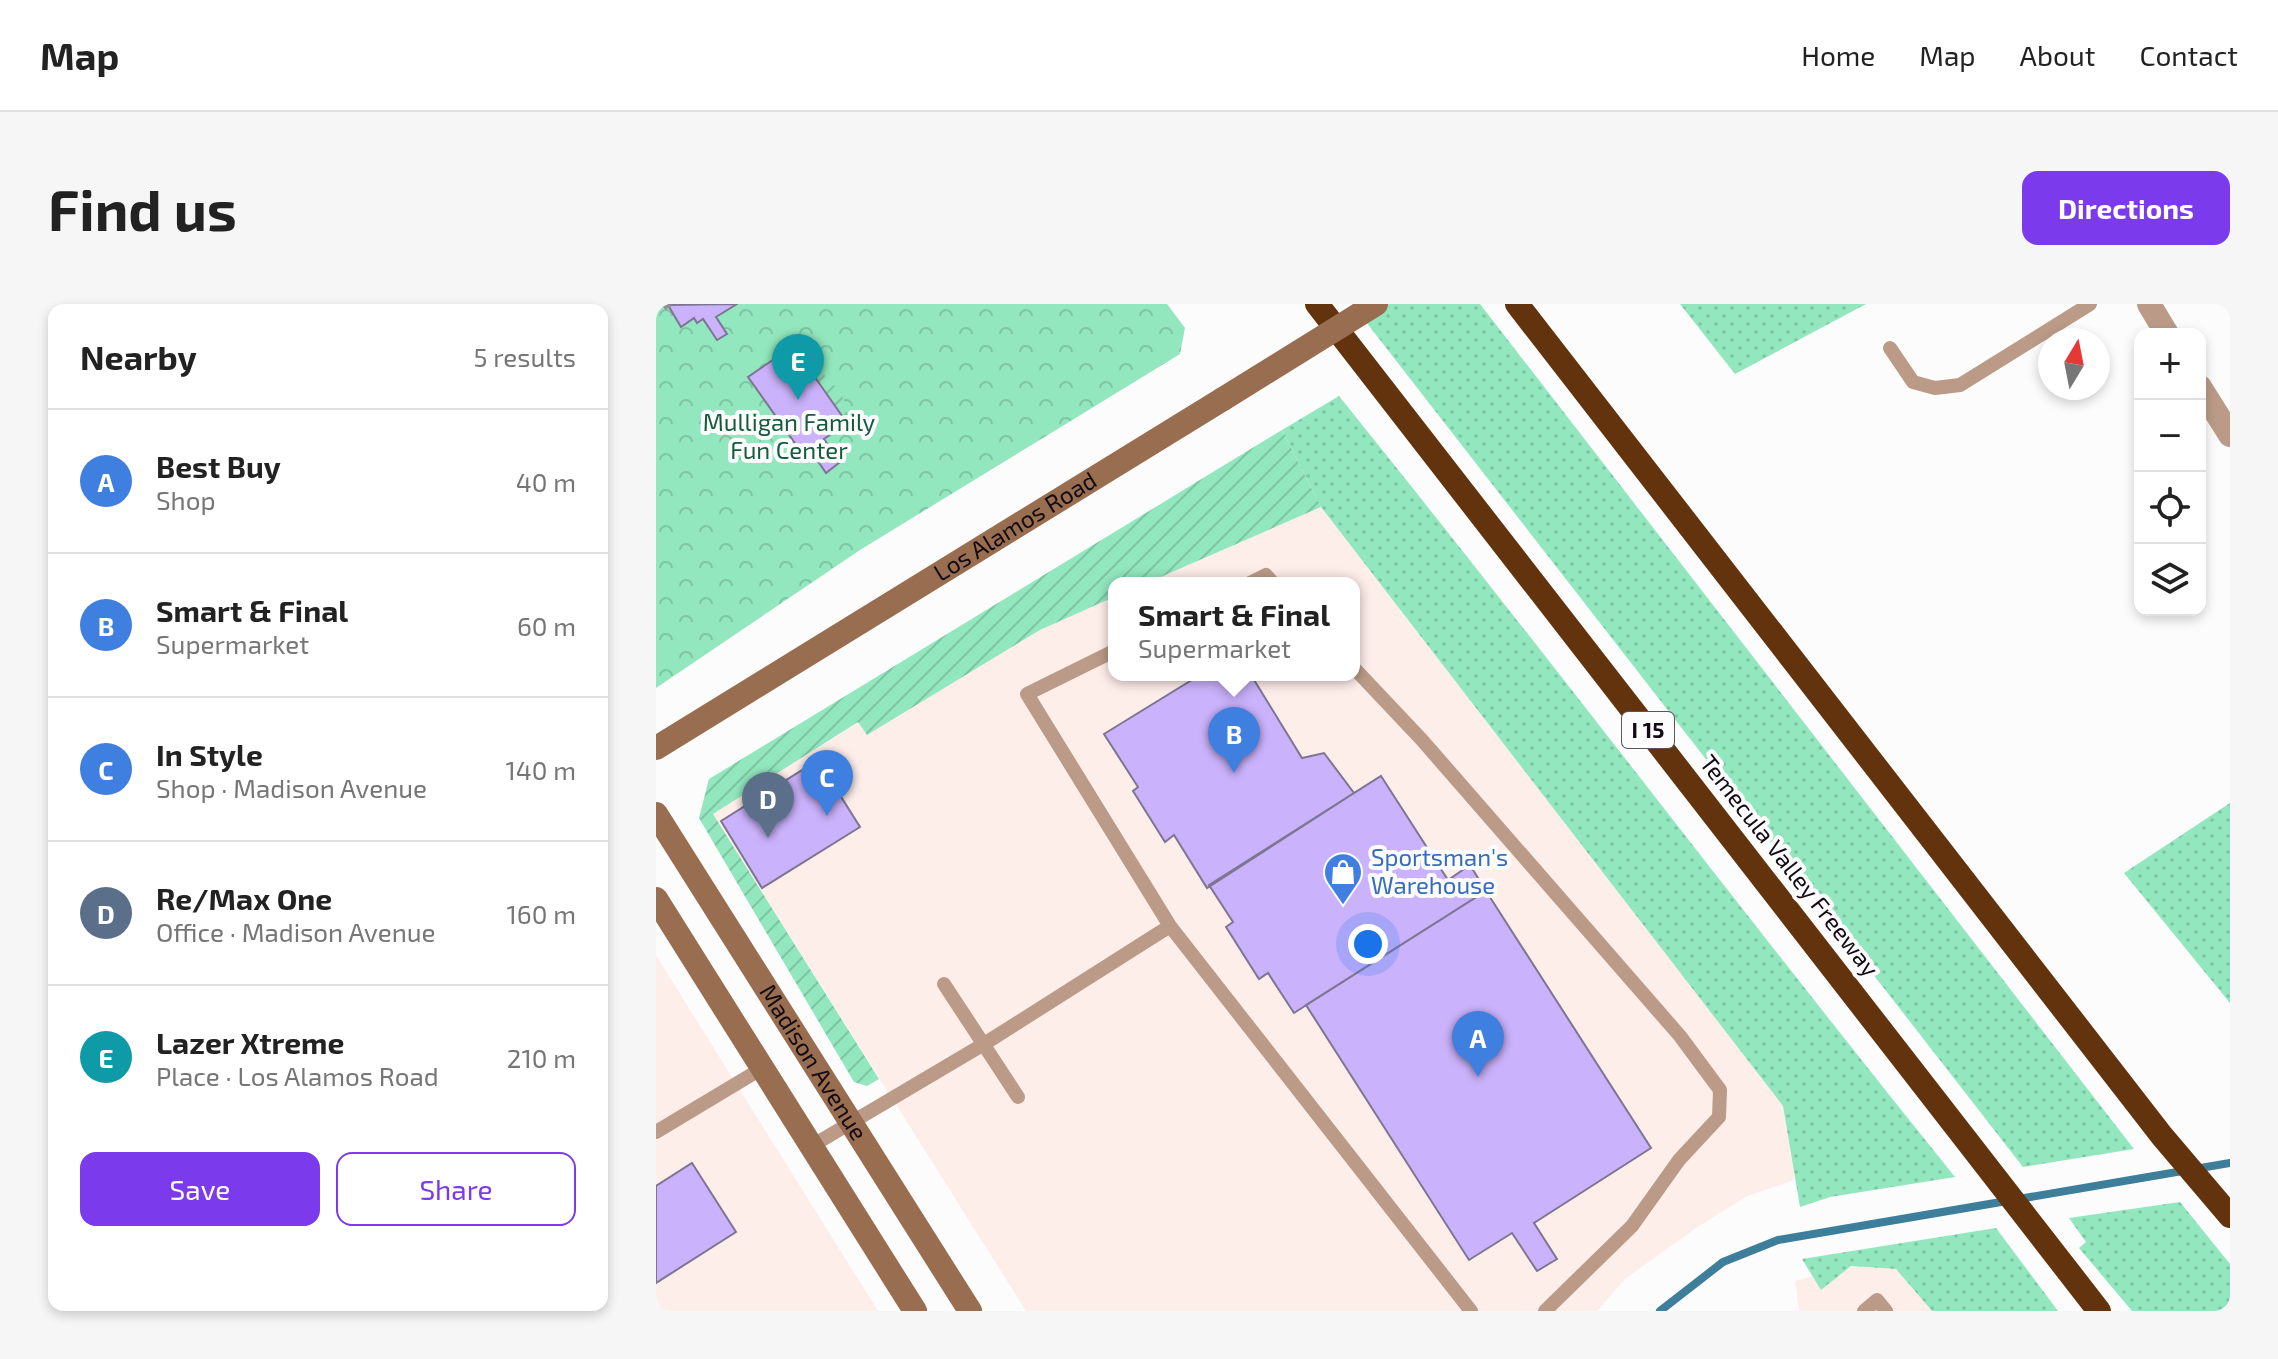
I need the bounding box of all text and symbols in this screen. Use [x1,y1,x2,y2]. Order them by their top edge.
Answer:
text: Map [40,32,119,78]
text: Home [1801,38,1875,72]
text: Map [1919,38,1976,72]
text: About [2020,38,2095,72]
text: Contact [2139,38,2238,72]
button: Directions [2022,171,2230,245]
text: Find us [48,175,237,242]
north arrow [2038,328,2110,400]
map controls [2134,328,2206,616]
button: + [2134,328,2206,400]
pin: E [772,334,824,400]
text: Nearby [80,336,197,377]
text: 5 results [474,341,576,372]
button: − [2134,400,2206,472]
park label: Mulligan Family Fun Center [703,407,876,464]
text: Best Buy [156,448,281,484]
street label: Los Alamos Road [928,464,1101,587]
text: A [98,466,114,497]
text: 40 m [516,466,576,497]
button: locate [2134,472,2206,544]
text: Shop [156,484,216,515]
button: layers [2134,544,2206,616]
popup [1108,577,1360,681]
text: Smart & Final [156,592,348,628]
text: Smart & Final [1138,596,1330,632]
text: B [98,610,114,641]
text: 60 m [517,610,576,641]
text: Supermarket [156,628,309,659]
text: Supermarket [1138,632,1291,663]
pin: B [1208,707,1260,773]
road number: I 15 [1622,712,1674,748]
text: In Style [156,736,263,772]
street label: Temecula Valley Freeway [1695,748,1886,982]
pin: C [801,750,853,816]
text: C [98,754,114,785]
text: 140 m [505,754,576,785]
text: Shop · Madison Avenue [156,772,427,803]
pin: D [742,772,794,838]
place label: Sportsman's Warehouse [1371,842,1508,899]
shop icon: Sportsman's Warehouse [1322,851,1364,906]
text: Re/Max One [156,880,332,916]
text: D [97,898,115,929]
text: 160 m [507,898,576,929]
text: Office · Madison Avenue [156,916,436,947]
your location [1348,924,1388,964]
street label: Madison Avenue [754,978,874,1145]
pin: A [1452,1011,1504,1077]
text: Lazer Xtreme [156,1024,344,1060]
text: E [98,1042,114,1073]
text: 210 m [507,1042,576,1073]
text: Place · Los Alamos Road [156,1060,439,1091]
button: Save [80,1152,320,1226]
button: Share [336,1152,576,1226]

